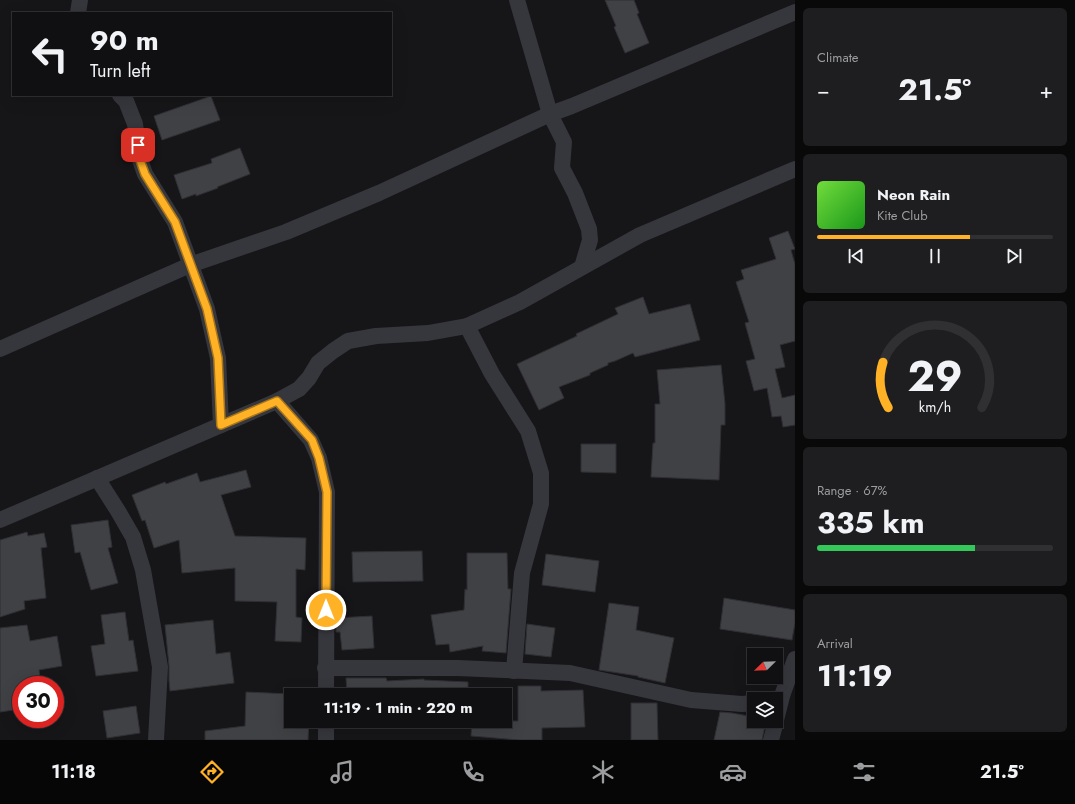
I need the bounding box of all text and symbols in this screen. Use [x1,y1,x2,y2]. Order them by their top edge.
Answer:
text: 90 m [90,20,159,61]
icon: left [24,28,76,80]
text: Climate [817,48,858,67]
text: Turn left [90,58,150,84]
text: 21.5° [898,68,971,111]
text: − [817,74,830,106]
text: + [1039,74,1053,106]
pin [121,128,155,162]
icon: arrive [127,134,149,156]
text: Neon Rain [877,184,950,206]
text: Kite Club [877,206,928,225]
icon: previous [845,245,867,267]
icon: pause [924,245,946,267]
icon: next [1003,245,1025,267]
text: 29 [907,346,963,407]
text: km/h [919,397,951,417]
text: Range · 67% [817,481,887,500]
text: 335 km [817,501,925,544]
position arrow [305,589,347,631]
text: Arrival [817,634,853,653]
north arrow [747,648,783,684]
map controls [747,648,783,728]
text: 11:19 [817,654,893,697]
speed limit sign: 30 [12,676,64,728]
button: layers [747,692,783,728]
text: 11:19 · 1 min · 220 m [323,697,473,719]
icon: directions [198,758,226,786]
icon: music [328,758,356,786]
icon: phone [459,758,487,786]
icon: climate [589,758,617,786]
icon: car [719,758,747,786]
icon: filters [850,758,878,786]
text: 11:18 [51,759,96,785]
text: 21.5° [980,759,1024,785]

